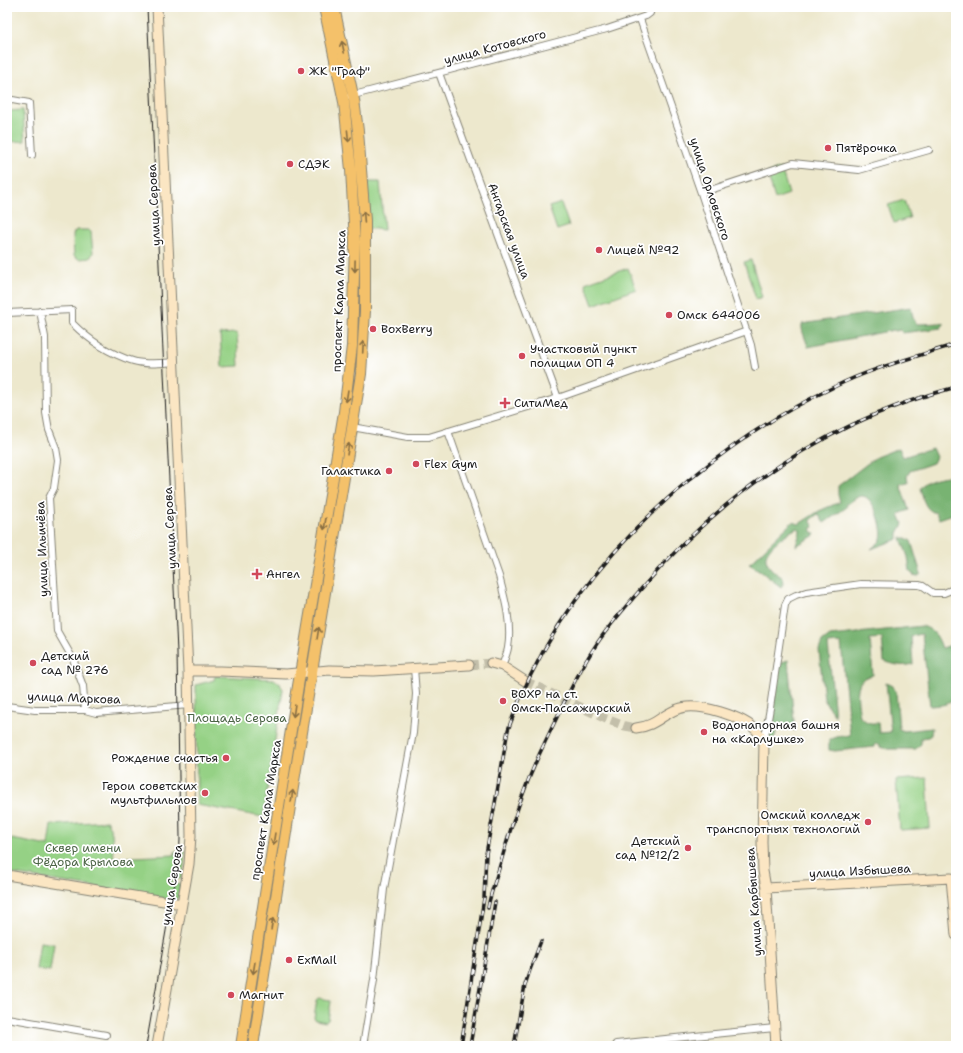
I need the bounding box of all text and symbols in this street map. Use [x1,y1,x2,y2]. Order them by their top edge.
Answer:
street label: улица Котовского [442,26,548,68]
one-way arrow [338,41,346,54]
place label: ЖК "Граф" [309,63,370,79]
marker: ЖК "Граф" [296,66,306,76]
one-way arrow [344,129,352,142]
street label: улица Орловского [686,136,734,242]
place label: Пятёрочка [836,140,897,156]
marker: Пятёрочка [823,143,833,153]
place label: СДЭК [298,156,330,172]
marker: СДЭК [285,159,295,169]
street label: улица Серова [144,163,164,246]
street label: Ангарская улица [484,181,534,282]
one-way arrow [361,211,368,224]
street label: проспект Карла Маркса [329,229,349,372]
place label: Лицей №92 [607,242,679,258]
marker: Лицей №92 [594,245,604,255]
one-way arrow [351,259,359,272]
place label: Омск 644006 [677,307,760,323]
marker: Омск 644006 [664,310,674,320]
place label: BoxBerry [381,321,433,337]
marker: BoxBerry [368,324,378,334]
one-way arrow [359,341,367,354]
place label: Участковый пункт полиции ОП 4 [530,341,638,371]
marker: Участковый пункт полиции ОП 4 [517,351,527,361]
one-way arrow [343,389,351,402]
place label: СитиМед [514,395,568,411]
marker: СитиМед [499,397,511,409]
one-way arrow [344,443,352,456]
place label: Flex Gym [424,456,477,472]
marker: Flex Gym [411,459,421,469]
place label: Галактика [321,463,382,479]
marker: Галактика [384,466,394,476]
street label: улица Серова [160,486,180,569]
street label: улица Ильичёва [32,500,52,597]
one-way arrow [321,517,329,530]
place label: Ангел [266,566,300,582]
marker: Ангел [251,568,263,580]
one-way arrow [314,626,322,639]
place label: Детский сад № 276 [41,648,109,678]
marker: Детский сад № 276 [28,658,38,668]
place label: ВОХР на ст. Омск-Пассажирский [511,686,631,716]
street label: улица Маркова [27,688,121,708]
marker: ВОХР на ст. Омск-Пассажирский [498,696,508,706]
one-way arrow [290,704,298,717]
park label: Площадь Серова [187,710,287,726]
place label: Водонапорная башня на «Карлушке» [712,717,840,747]
marker: Водонапорная башня на «Карлушке» [699,727,709,737]
street label: проспект Карла Маркса [247,738,285,881]
place label: Рождение счастья [111,750,218,766]
marker: Рождение счастья [221,753,231,763]
place label: Герои советских мультфильмов [102,778,197,808]
marker: Герои советских мультфильмов [200,788,210,798]
one-way arrow [288,790,296,803]
place label: Омский колледж транспортных технологий [707,807,860,837]
marker: Омский колледж транспортных технологий [863,817,873,827]
one-way arrow [270,832,278,845]
place label: Детский сад №12/2 [615,833,680,863]
park label: Сквер имени Фёдора Крылова [33,840,134,870]
street label: улица Серова [158,843,186,927]
marker: Детский сад №12/2 [683,843,693,853]
street label: улица Карбышева [742,847,766,957]
street label: улица Избышева [809,860,912,882]
one-way arrow [268,918,276,931]
place label: ExMail [297,952,337,968]
marker: ExMail [284,955,294,965]
one-way arrow [249,961,257,974]
place label: Магнит [239,987,285,1003]
marker: Магнит [226,990,236,1000]

